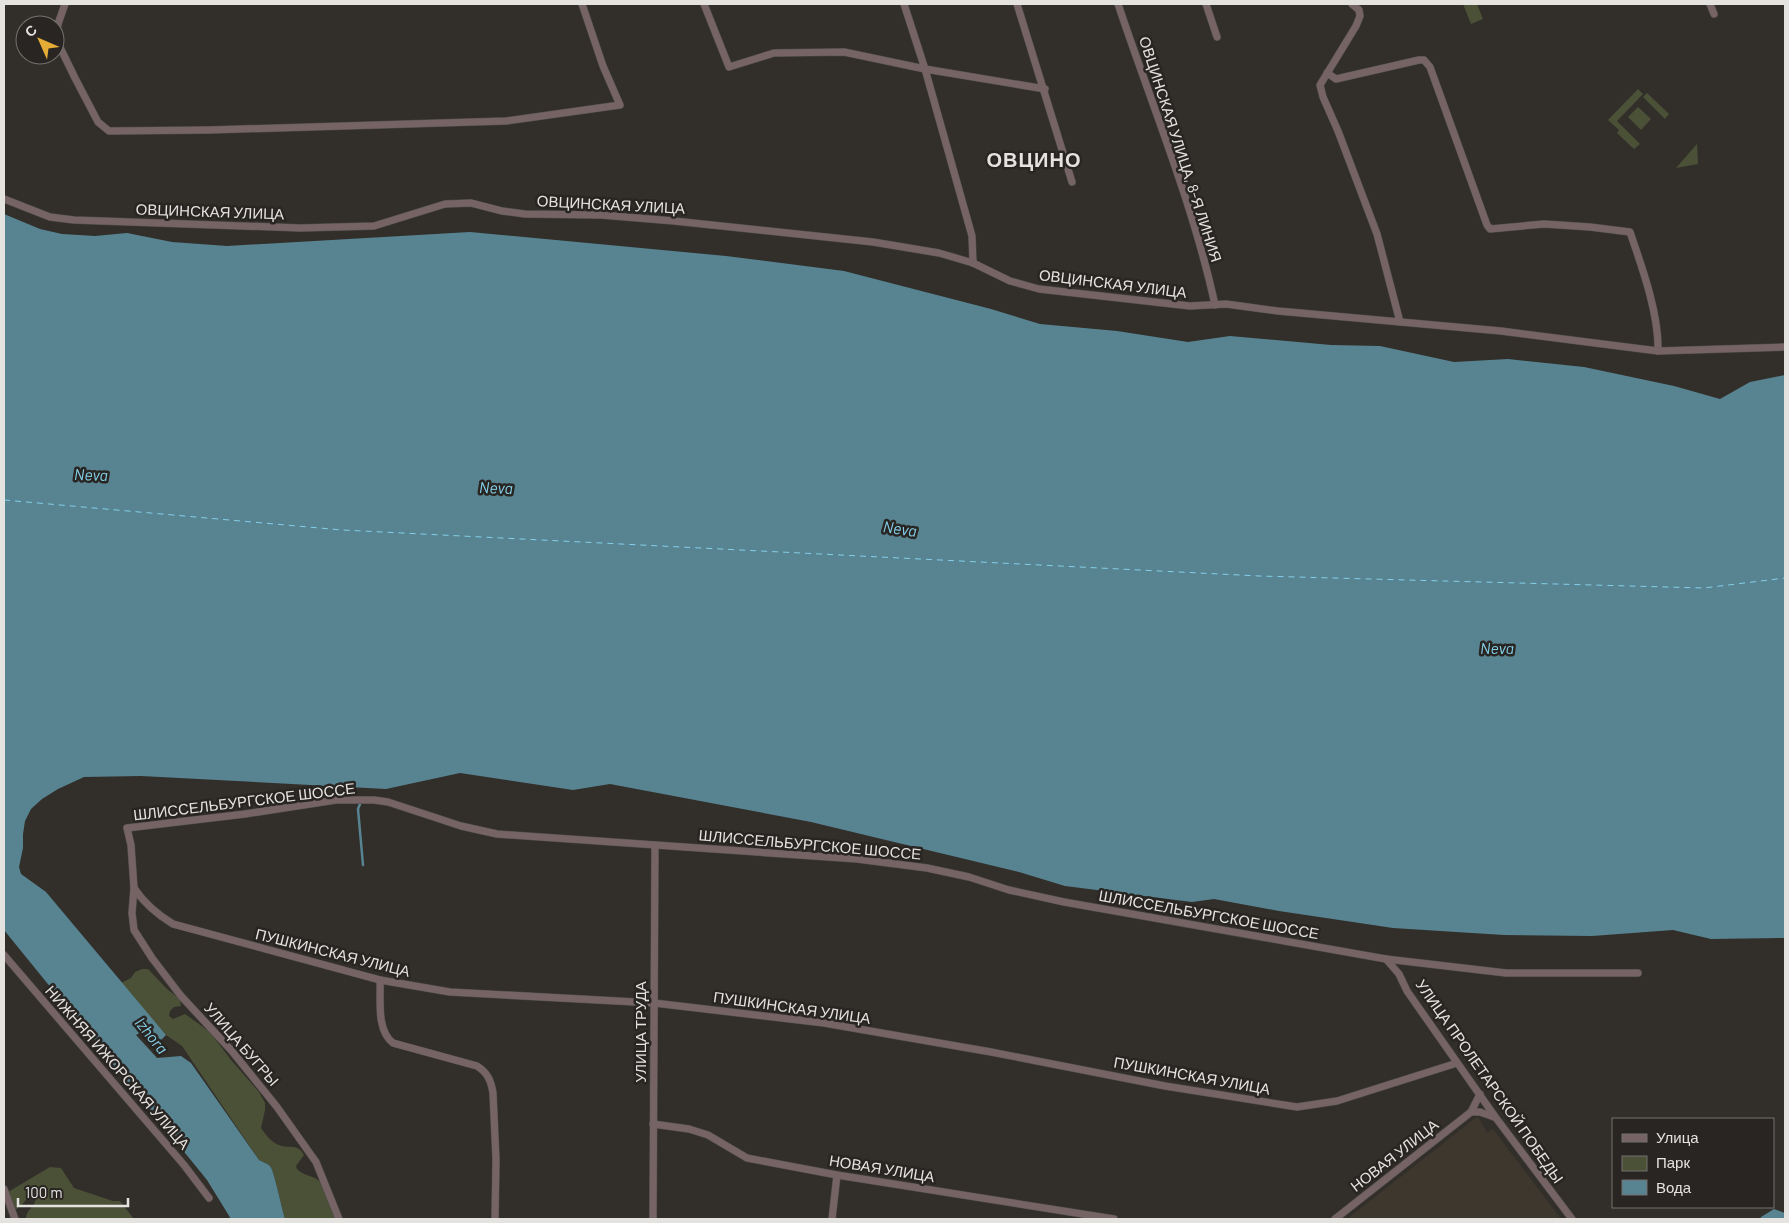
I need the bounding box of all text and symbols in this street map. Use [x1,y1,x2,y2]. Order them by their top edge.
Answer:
north arrow [15,15,65,65]
text: С [21,21,40,40]
street label: ОВЦИНСКАЯ УЛИЦА, 8-Я ЛИНИЯ [1136,34,1226,264]
district label: ОВЦИНО [987,147,1081,171]
street label: ОВЦИНСКАЯ УЛИЦА [536,191,686,217]
street label: ОВЦИНСКАЯ УЛИЦА [135,199,285,223]
street label: ОВЦИНСКАЯ УЛИЦА [1038,265,1188,301]
water label: Neva [74,464,108,484]
water label: Neva [479,477,513,497]
water label: Neva [882,516,918,540]
water label: Neva [1480,638,1514,657]
street label: ШЛИССЕЛЬБУРГСКОЕ ШОССЕ [132,778,356,824]
street label: ШЛИССЕЛЬБУРГСКОЕ ШОССЕ [698,825,922,863]
street label: ШЛИССЕЛЬБУРГСКОЕ ШОССЕ [1097,886,1321,942]
street label: ПУШКИНСКАЯ УЛИЦА [254,924,412,980]
street label: УЛИЦА ПРОЛЕТАРСКОЙ ПОБЕДЫ [1412,976,1568,1186]
street label: НИЖНЯЯ ИЖОРСКАЯ УЛИЦА [42,981,194,1153]
street label: УЛИЦА ТРУДА [631,981,649,1083]
street label: ПУШКИНСКАЯ УЛИЦА [712,987,872,1027]
street label: УЛИЦА БУГРЫ [201,999,283,1089]
water label: Izhora [132,1013,172,1057]
street label: ПУШКИНСКАЯ УЛИЦА [1112,1052,1272,1098]
street label: НОВАЯ УЛИЦА [1346,1115,1442,1195]
legend [1612,1118,1774,1208]
text: Улица [1656,1128,1699,1146]
street label: НОВАЯ УЛИЦА [828,1151,936,1185]
text: Парк [1656,1153,1690,1171]
scale bar [18,1176,128,1208]
text: Вода [1656,1178,1692,1196]
text: 100 m [25,1183,63,1201]

